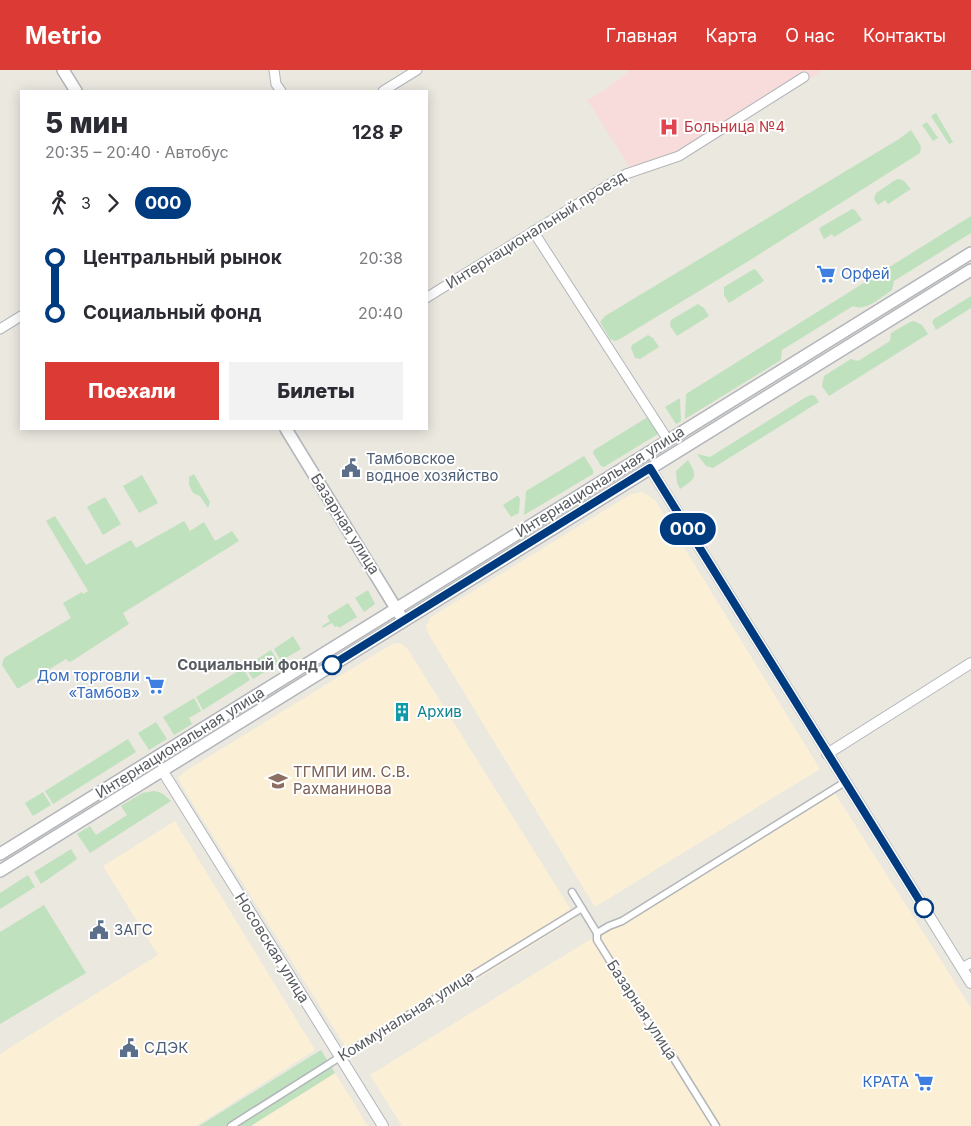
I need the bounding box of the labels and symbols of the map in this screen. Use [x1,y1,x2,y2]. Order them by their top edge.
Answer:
hospital icon: Больница №4 [658,116,680,138]
place label: Больница №4 [684,117,785,136]
street label: Интернациональный проезд [442,166,629,293]
supermarket icon: Орфей [815,263,837,285]
place label: Орфей [841,264,890,283]
street label: Интернациональная улица [512,422,688,541]
place label: Тамбовское водное хозяйство [366,449,498,485]
public building icon: Тамбовское водное хозяйство [340,457,362,479]
street label: Базарная улица [307,470,384,578]
line badge: 000 [659,513,717,545]
place label: Социальный фонд [177,655,318,674]
marker: Социальный фонд [322,655,342,675]
place label: Дом торговли «Тамбов» [37,666,140,702]
supermarket icon: Дом торговли «Тамбов» [144,674,166,696]
street label: Интернациональная улица [92,683,268,802]
building icon: Архив [391,701,413,723]
place label: Архив [417,702,462,721]
place label: ТГМПИ им. С.В. Рахманинова [293,762,410,798]
school or university icon: ТГМПИ им. С.В. Рахманинова [267,770,289,792]
street label: Носовская улица [231,889,314,1006]
unlabelled marker [914,898,934,918]
public building icon: ЗАГС [88,919,110,941]
place label: ЗАГС [114,920,153,939]
street label: Базарная улица [603,956,682,1063]
street label: Коммунальная улица [334,966,477,1065]
public building icon: СДЭК [118,1037,140,1059]
place label: СДЭК [144,1038,188,1057]
supermarket icon: КРАТА [913,1071,935,1093]
place label: КРАТА [863,1072,909,1091]

